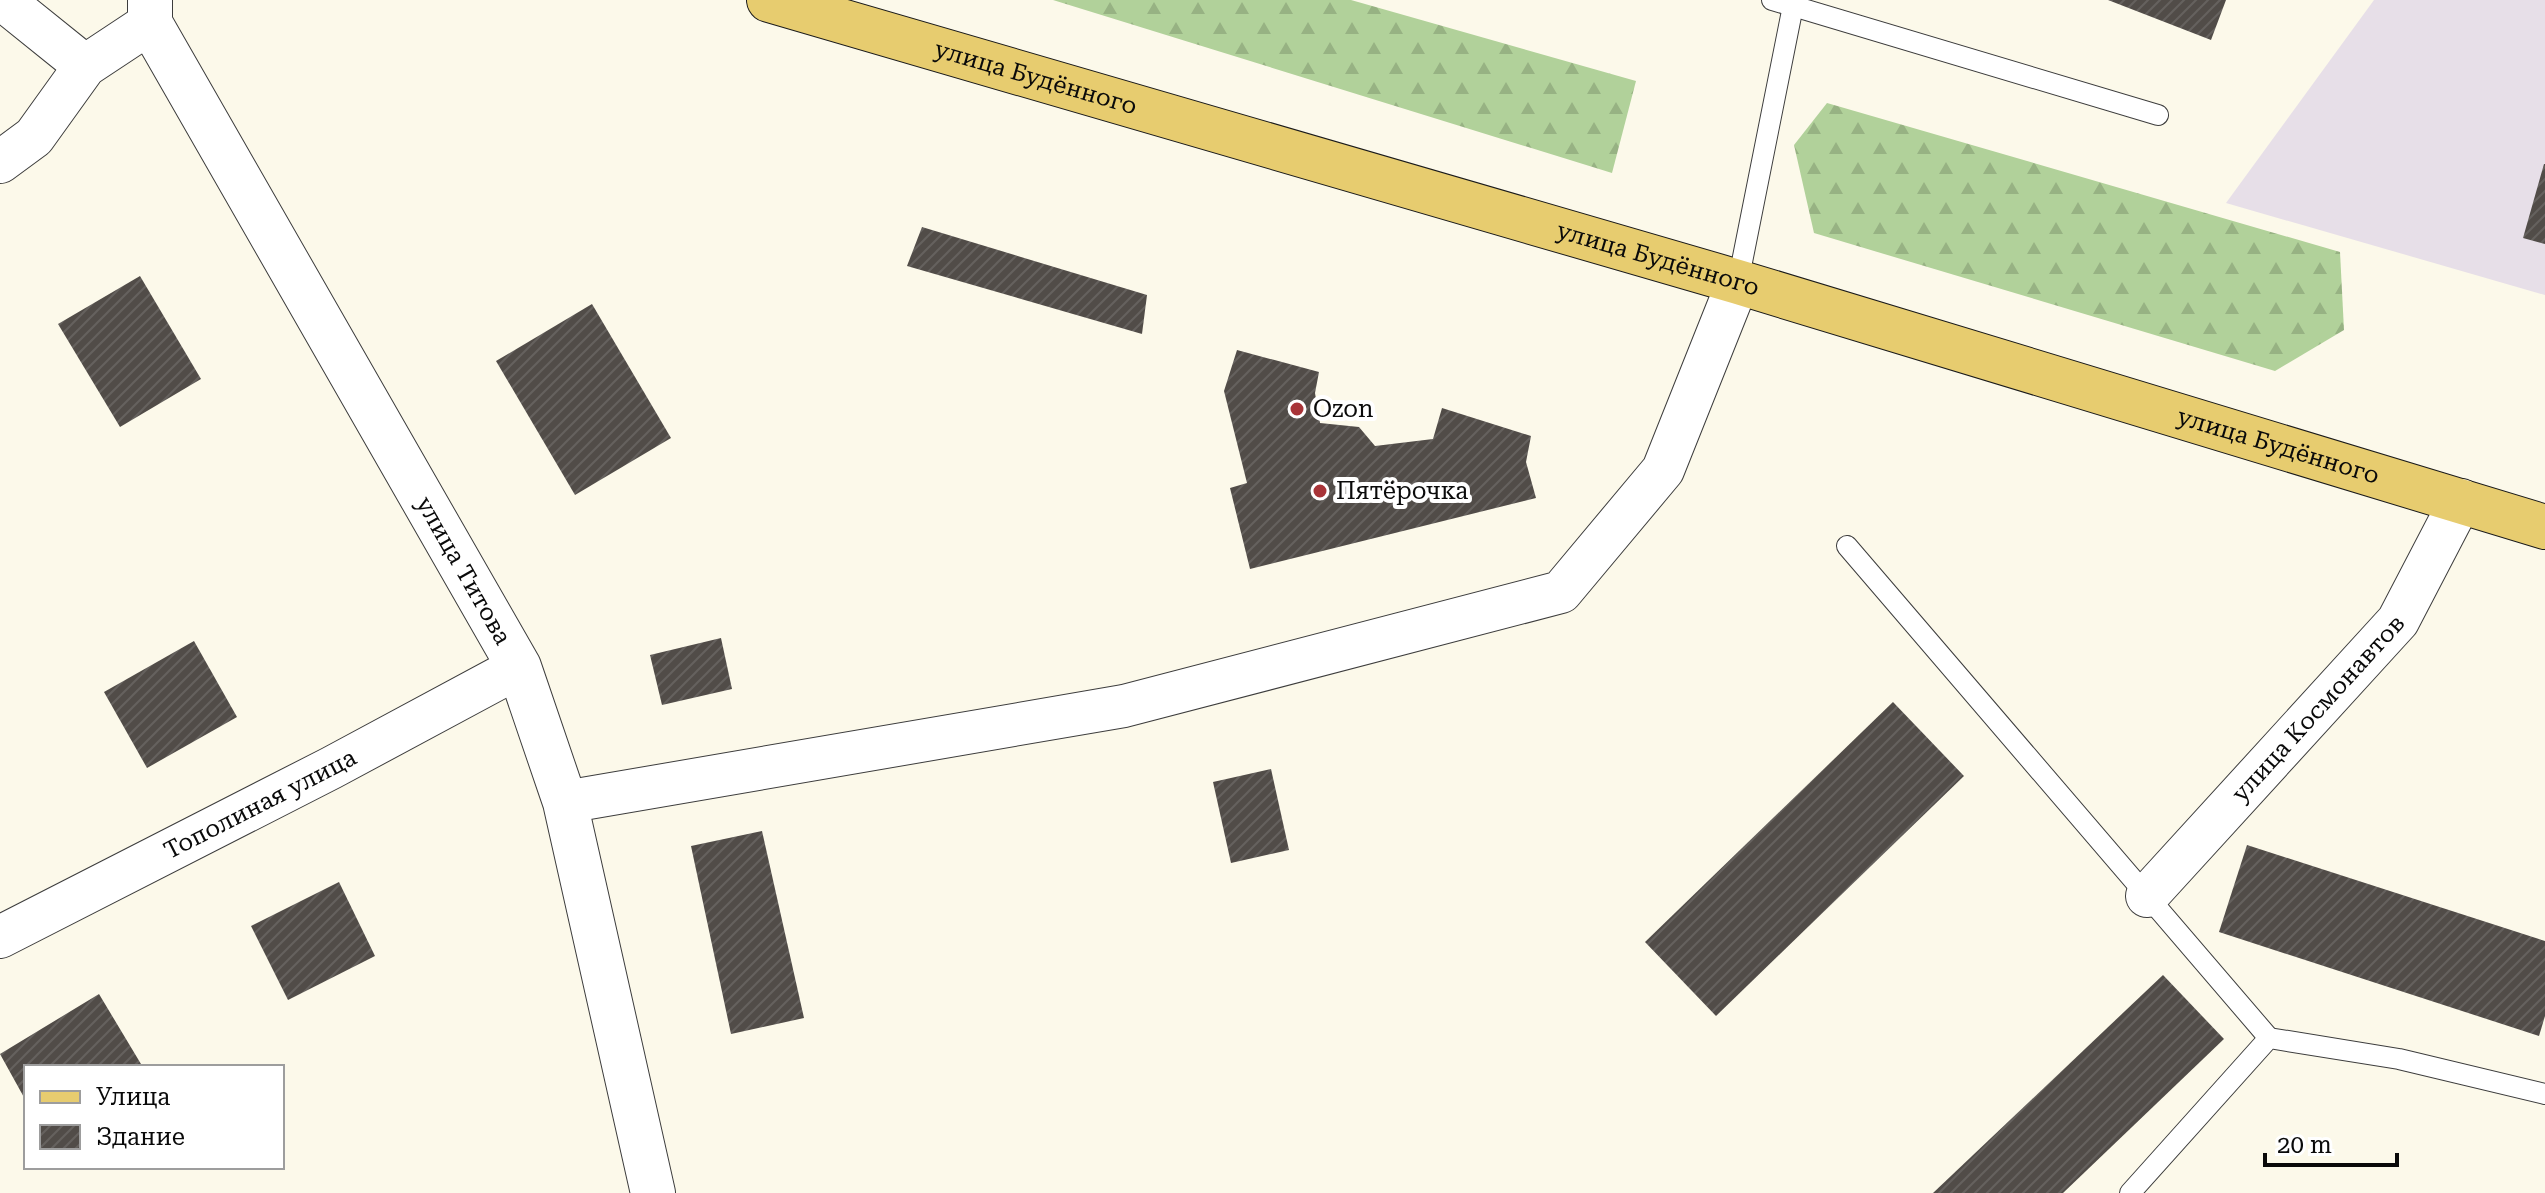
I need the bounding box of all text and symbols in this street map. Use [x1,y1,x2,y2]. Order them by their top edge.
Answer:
street label: улица Будённого [931,35,1140,120]
street label: улица Будённого [1554,216,1763,302]
place label: Ozon [1313,395,1374,423]
marker: Ozon [1288,400,1306,418]
street label: улица Будённого [2174,402,2383,490]
place label: Пятёрочка [1336,477,1468,505]
marker: Пятёрочка [1311,482,1329,500]
street label: улица Титова [410,492,517,649]
street label: улица Космонавтов [2226,609,2410,808]
street label: Тополиная улица [159,743,361,865]
legend [24,1065,284,1169]
text: Улица [96,1083,170,1111]
scale bar [2265,1117,2397,1167]
text: Здание [96,1123,185,1151]
text: 20 m [2277,1131,2332,1159]

